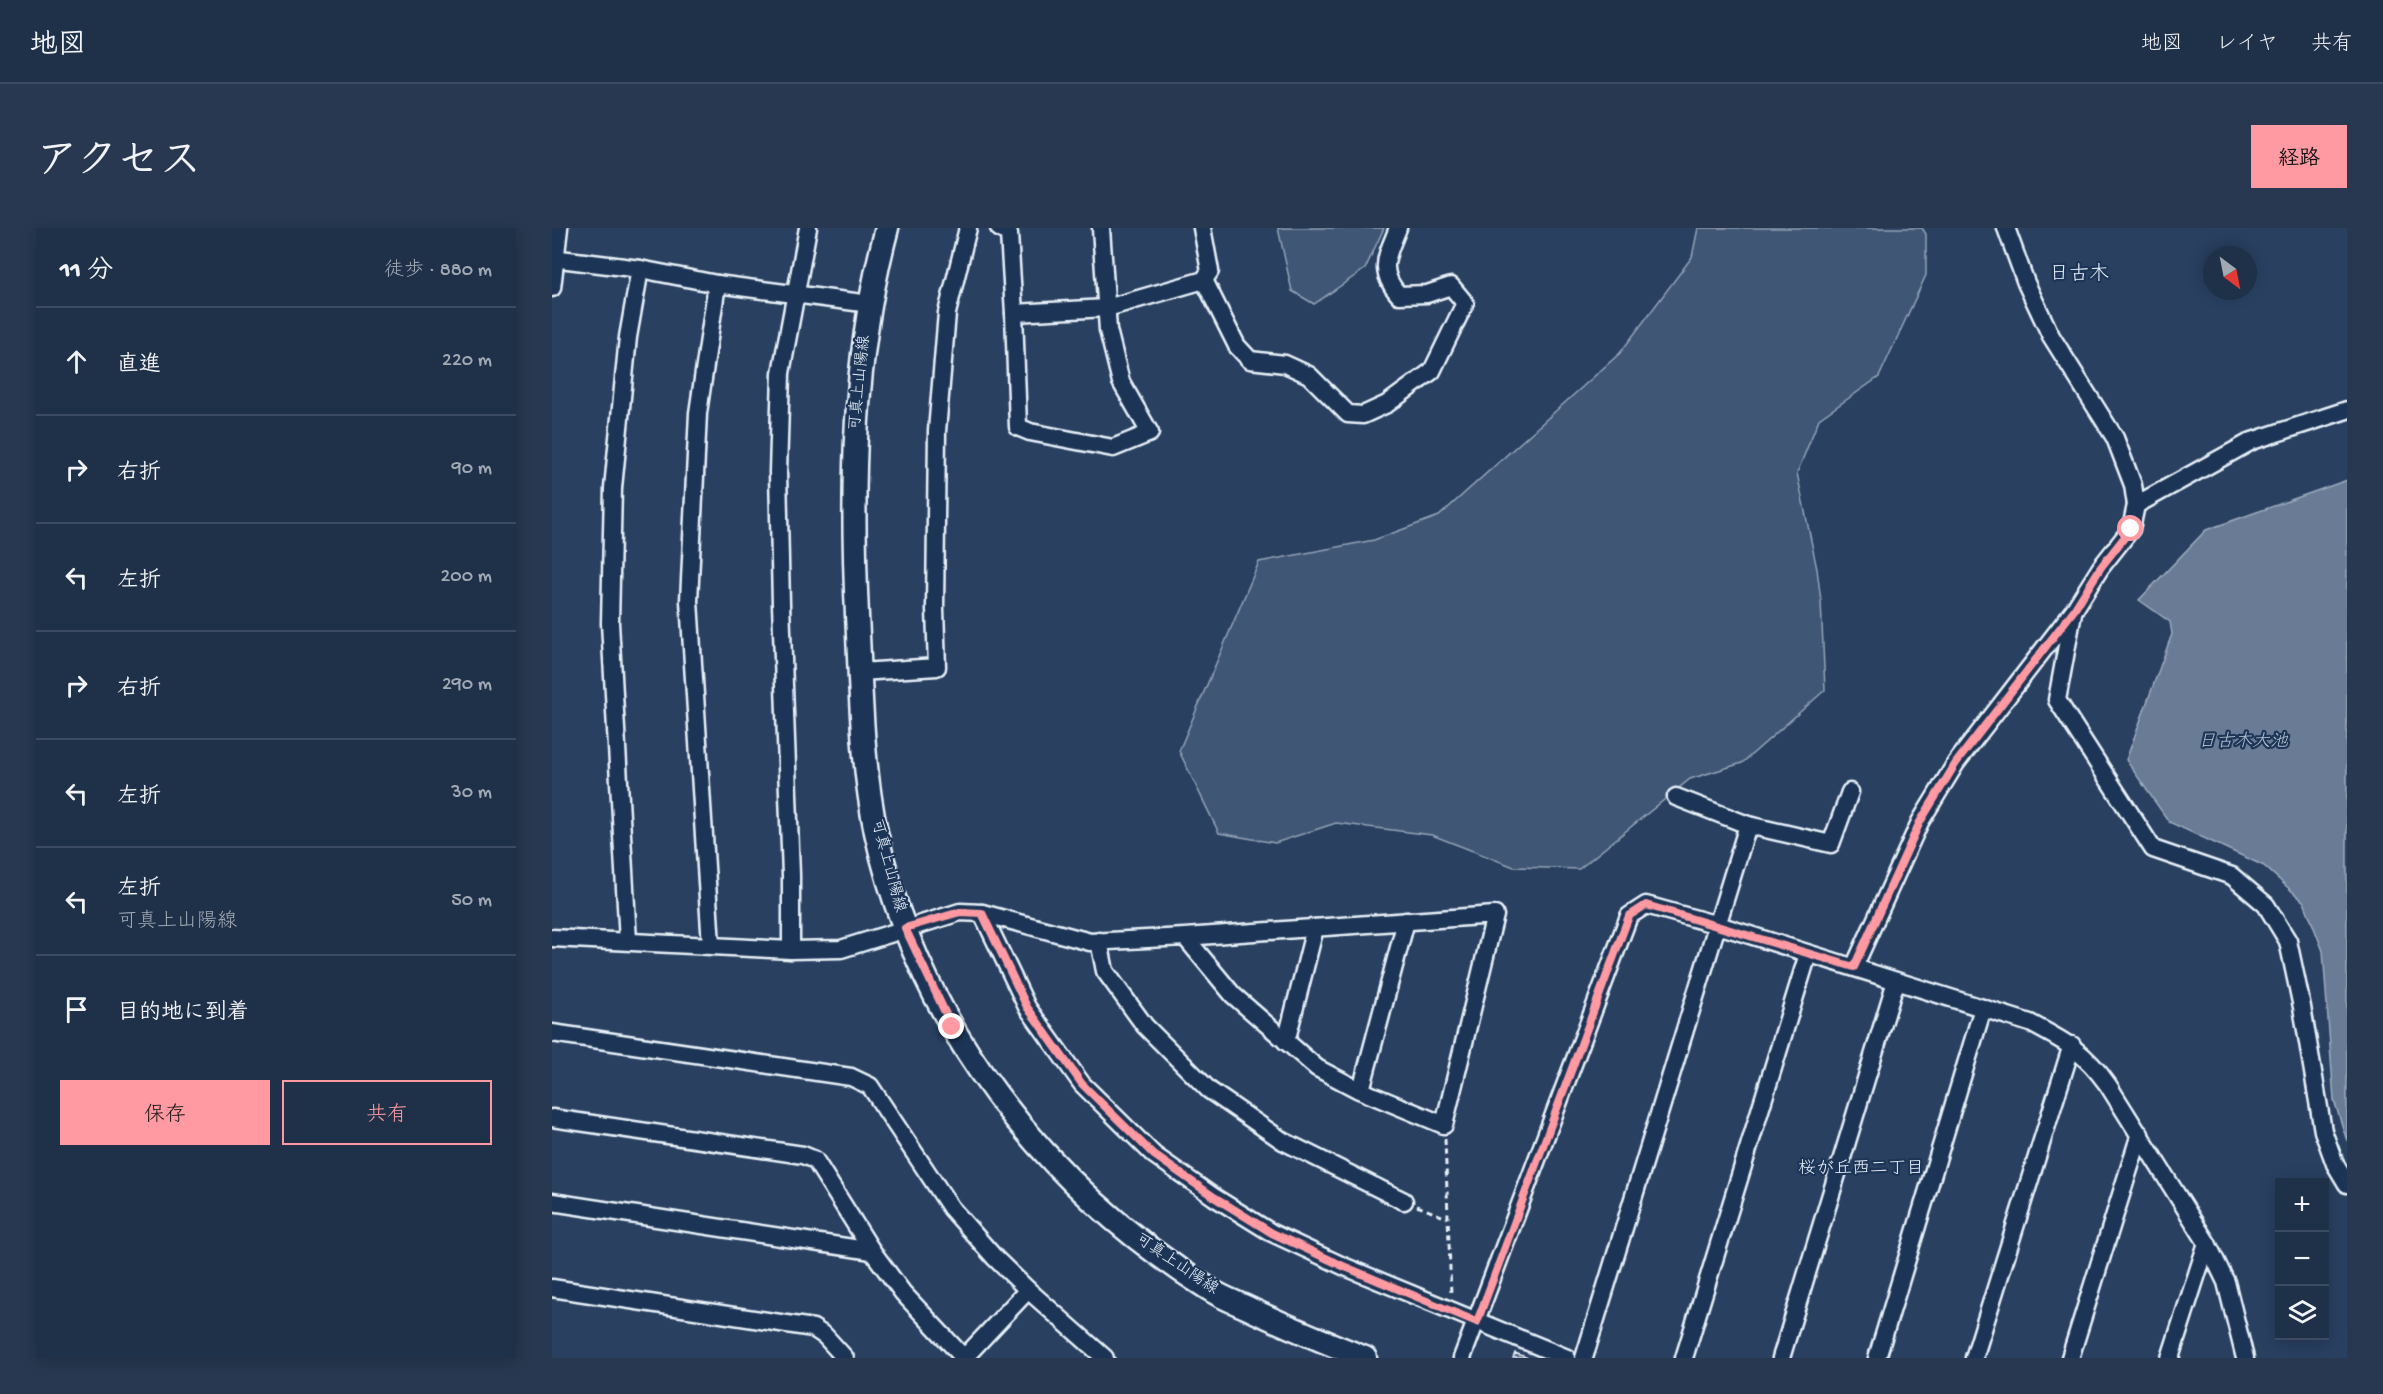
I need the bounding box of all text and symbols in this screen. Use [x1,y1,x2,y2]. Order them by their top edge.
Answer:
text: 地図 [30,30,86,63]
text: 地図 [2141,33,2183,58]
text: レイヤ [2216,33,2278,58]
text: 共有 [2311,33,2353,58]
button: 経路 [2251,125,2347,188]
text: アクセス [36,140,201,189]
north arrow [2203,246,2257,300]
text: 11 分 [60,257,113,288]
text: 徒歩 · 880 m [384,260,492,283]
district label: 日古木 [2049,262,2109,287]
street label: 可真上山陽線 [845,334,875,432]
icon: ahead [60,345,93,378]
text: 220 m [442,350,492,373]
text: 直進 [117,353,161,379]
icon: right [60,453,93,486]
text: 90 m [452,458,492,481]
text: 右折 [117,461,161,487]
route start [2117,515,2143,541]
icon: left [60,561,93,594]
text: 200 m [441,566,492,589]
text: 左折 [117,569,161,595]
icon: right [60,669,93,702]
text: 290 m [442,674,492,697]
text: 右折 [117,677,161,703]
water label: 日古木大池 [2198,731,2289,753]
icon: left [60,777,93,810]
text: 30 m [451,782,492,805]
text: 左折 [117,785,161,811]
street label: 可真上山陽線 [865,817,911,915]
text: 左折 [117,877,161,903]
icon: left [60,885,93,918]
text: 50 m [451,890,492,913]
text: 可真上山陽線 [117,911,237,934]
icon: arrive [60,993,93,1026]
text: 目的地に到着 [117,1001,249,1027]
route end [938,1013,964,1039]
button: 保存 [60,1080,270,1145]
button: 共有 [282,1080,492,1145]
district label: 桜が丘西二丁目 [1798,1158,1924,1180]
map controls [2275,1178,2329,1340]
button: + [2275,1178,2329,1232]
street label: 可真上山陽線 [1131,1229,1222,1300]
button: − [2275,1232,2329,1286]
button: layers [2275,1286,2329,1340]

